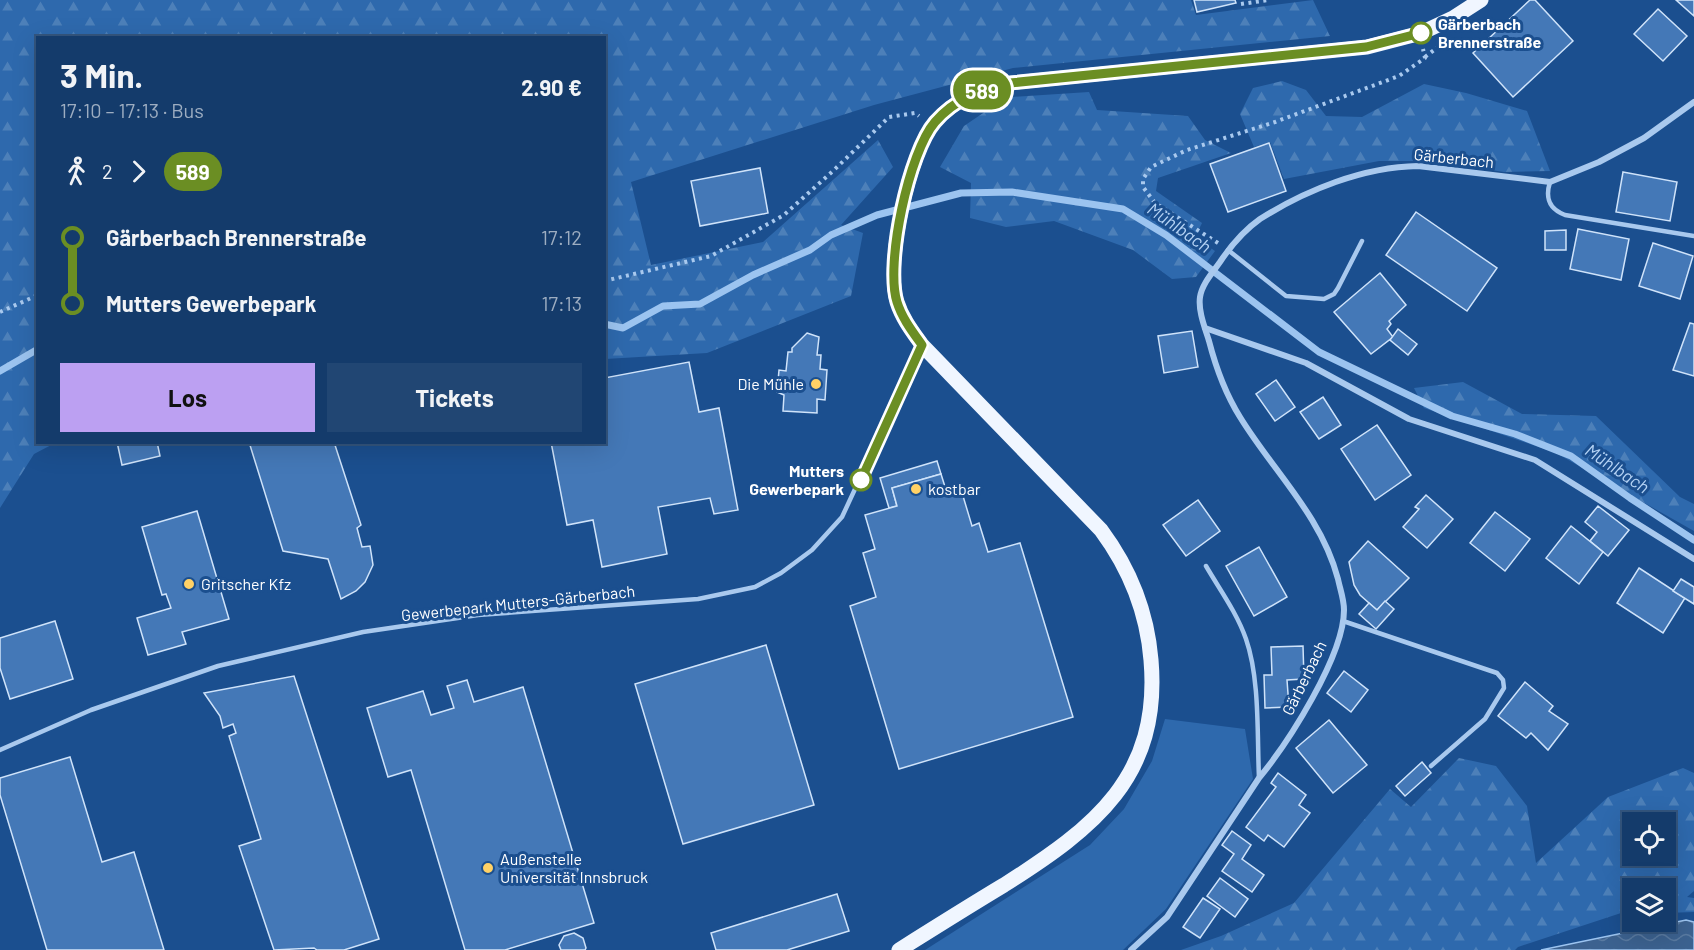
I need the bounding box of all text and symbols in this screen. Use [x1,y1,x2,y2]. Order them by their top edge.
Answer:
place label: Gärberbach Brennerstraße [1438,14,1542,51]
marker: Gärberbach Brennerstraße [1410,22,1432,44]
text: 3 Min. [60,55,143,95]
line badge: 589 [948,70,1016,110]
text: 2.90 € [521,74,582,100]
text: 589 [965,78,999,103]
text: 17:10 – 17:13 · Bus [60,98,204,122]
street label: Gärberbach [1413,144,1495,171]
icon: walk [60,155,93,188]
icon: forward [122,155,155,188]
text: 2 [102,159,113,183]
text: 589 [176,159,210,184]
water label: Mühlbach [1143,197,1216,257]
text: Gärberbach Brennerstraße [106,224,367,250]
text: 17:12 [541,225,582,249]
text: Mutters Gewerbepark [106,290,316,316]
text: 17:13 [541,291,582,315]
button: Los [60,363,315,432]
button: Tickets [327,363,582,432]
place label: Die Mühle [737,374,804,393]
marker: Die Mühle [809,377,823,391]
water label: Mühlbach [1581,439,1654,498]
place label: Mutters Gewerbepark [749,461,844,498]
marker: Mutters Gewerbepark [850,469,872,491]
place label: kostbar [928,479,981,498]
marker: kostbar [909,482,923,496]
place label: Gritscher Kfz [201,574,291,593]
marker: Gritscher Kfz [182,577,196,591]
street label: Gewerbepark Mutters-Gärberbach [400,581,636,624]
street label: Gärberbach [1277,637,1330,718]
map controls [1622,812,1676,932]
button: locate [1622,812,1676,866]
place label: Außenstelle Universität Innsbruck [500,849,648,886]
marker: Außenstelle Universität Innsbruck [481,861,495,875]
button: layers [1622,878,1676,932]

